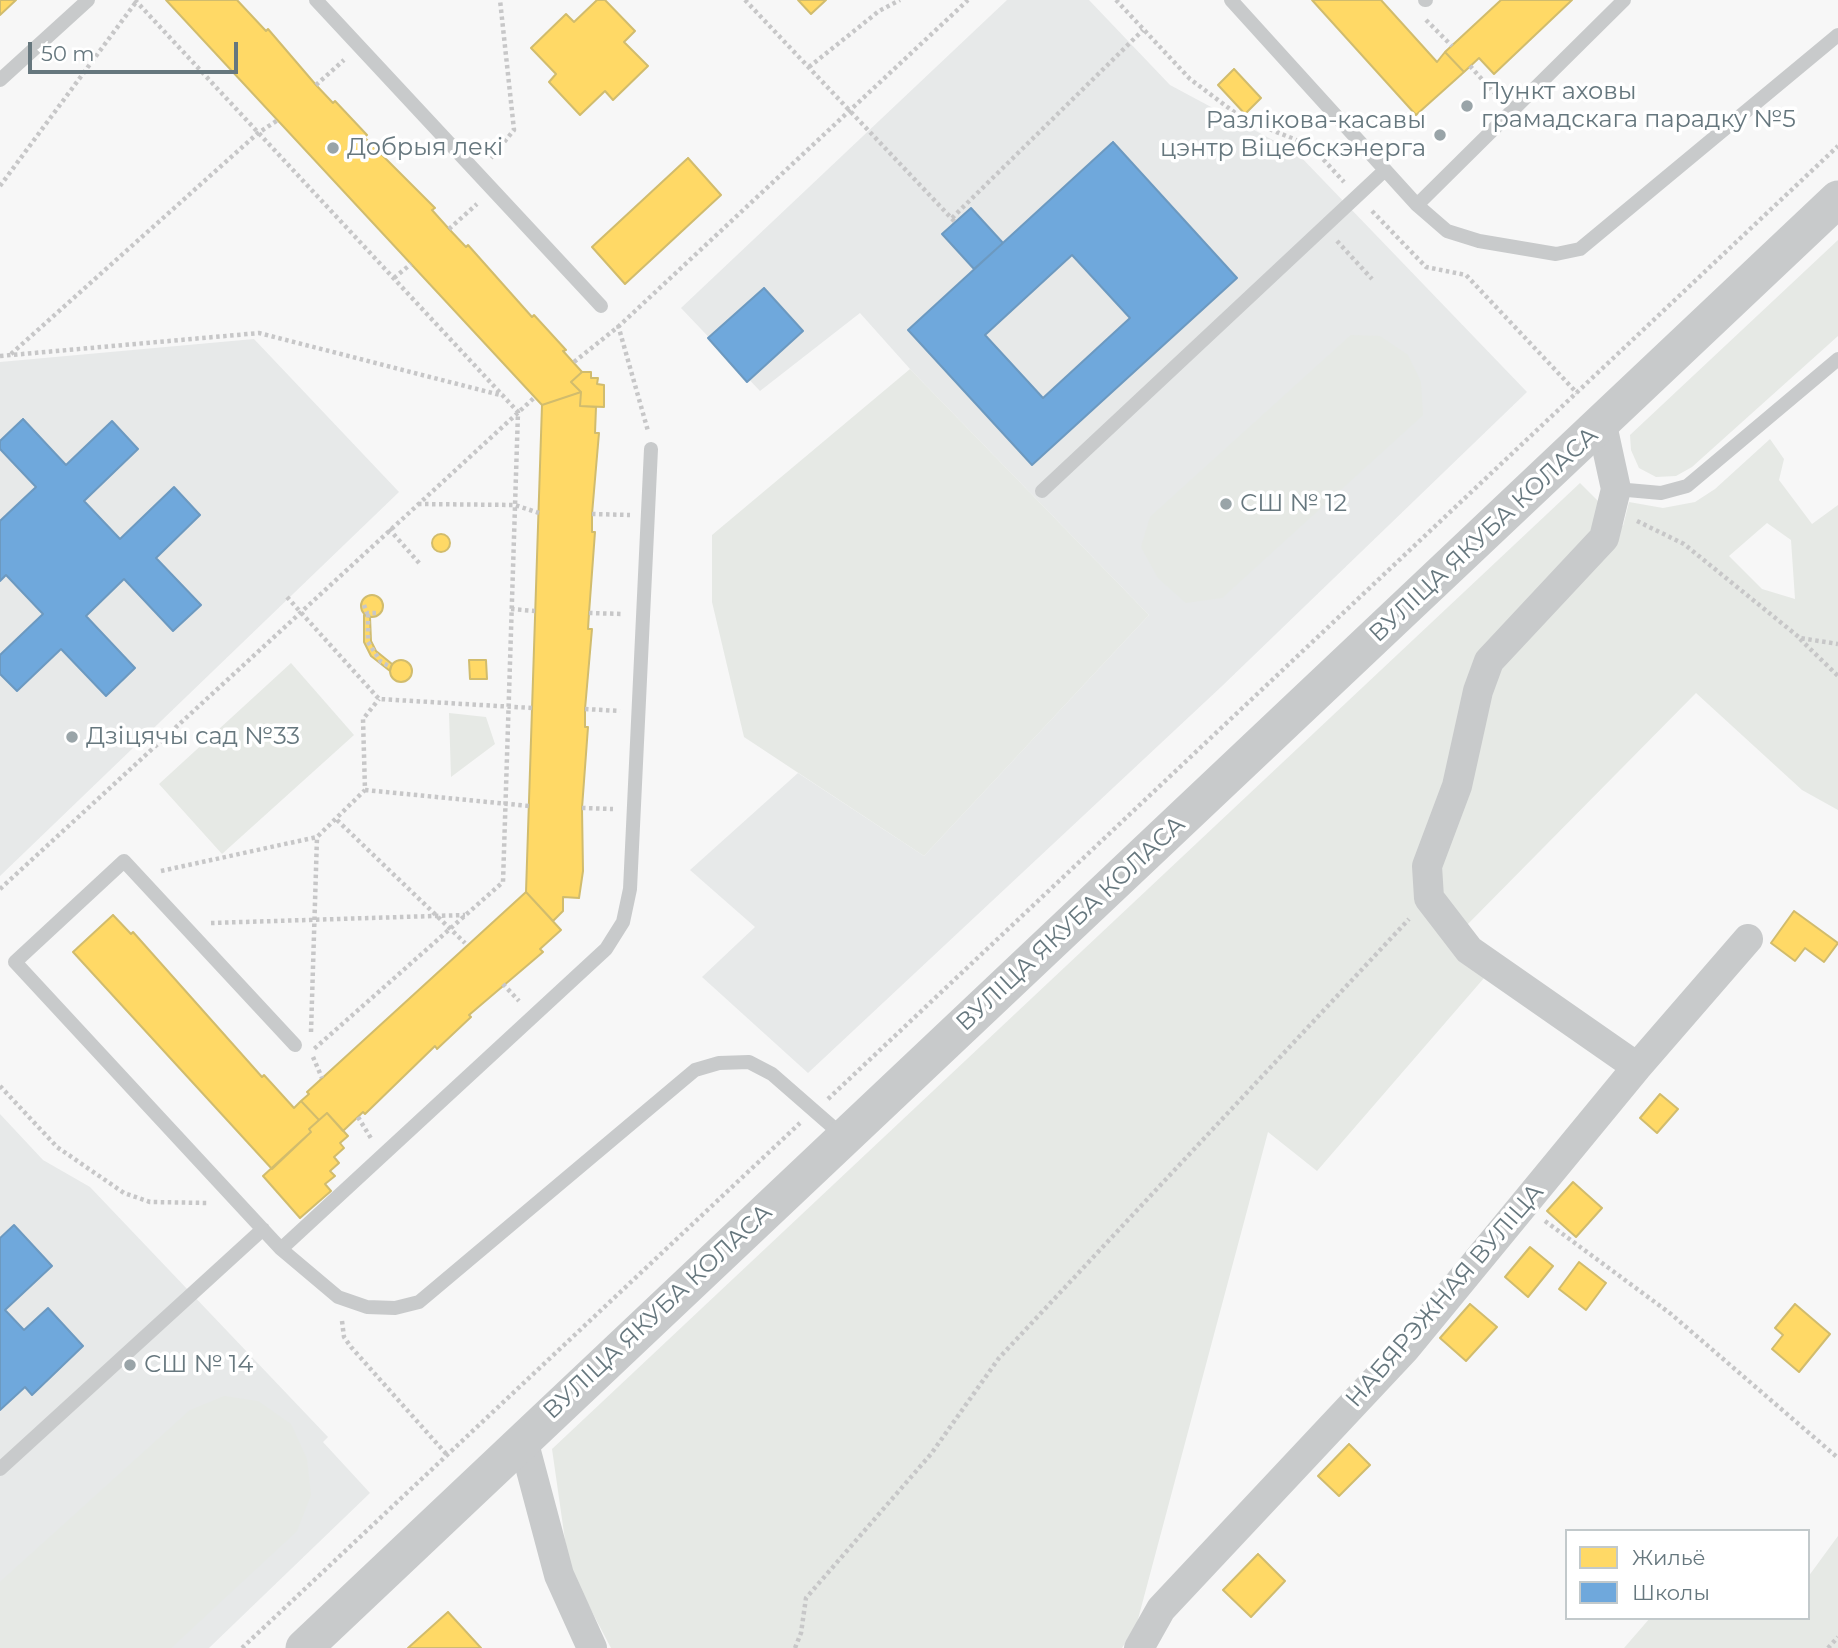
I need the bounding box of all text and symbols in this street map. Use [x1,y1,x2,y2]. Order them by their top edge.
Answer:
scale bar [32,28,242,72]
text: 50 m [41,41,95,66]
place label: Пункт аховы грамадскага парадку №5 [1481,78,1796,134]
marker: Пункт аховы грамадскага парадку №5 [1459,98,1475,114]
place label: Разлікова-касавы цэнтр Віцебскэнерга [1160,107,1426,163]
marker: Разлікова-касавы цэнтр Віцебскэнерга [1432,127,1448,143]
place label: Добрыя лекі [347,134,503,162]
marker: Добрыя лекі [325,140,341,156]
street label: ВУЛІЦА ЯКУБА КОЛАСА [1364,421,1604,649]
place label: СШ № 12 [1240,490,1347,518]
marker: СШ № 12 [1218,496,1234,512]
place label: Дзіцячы сад №33 [86,723,300,751]
marker: Дзіцячы сад №33 [64,729,80,745]
street label: ВУЛІЦА ЯКУБА КОЛАСА [951,810,1191,1038]
street label: НАБЯРЭЖНАЯ ВУЛІЦА [1340,1178,1550,1414]
street label: ВУЛІЦА ЯКУБА КОЛАСА [538,1198,778,1426]
place label: СШ № 14 [144,1351,253,1379]
marker: СШ № 14 [122,1357,138,1373]
legend [1565,1529,1810,1620]
text: Жильё [1632,1545,1706,1570]
text: Школы [1632,1580,1710,1605]

